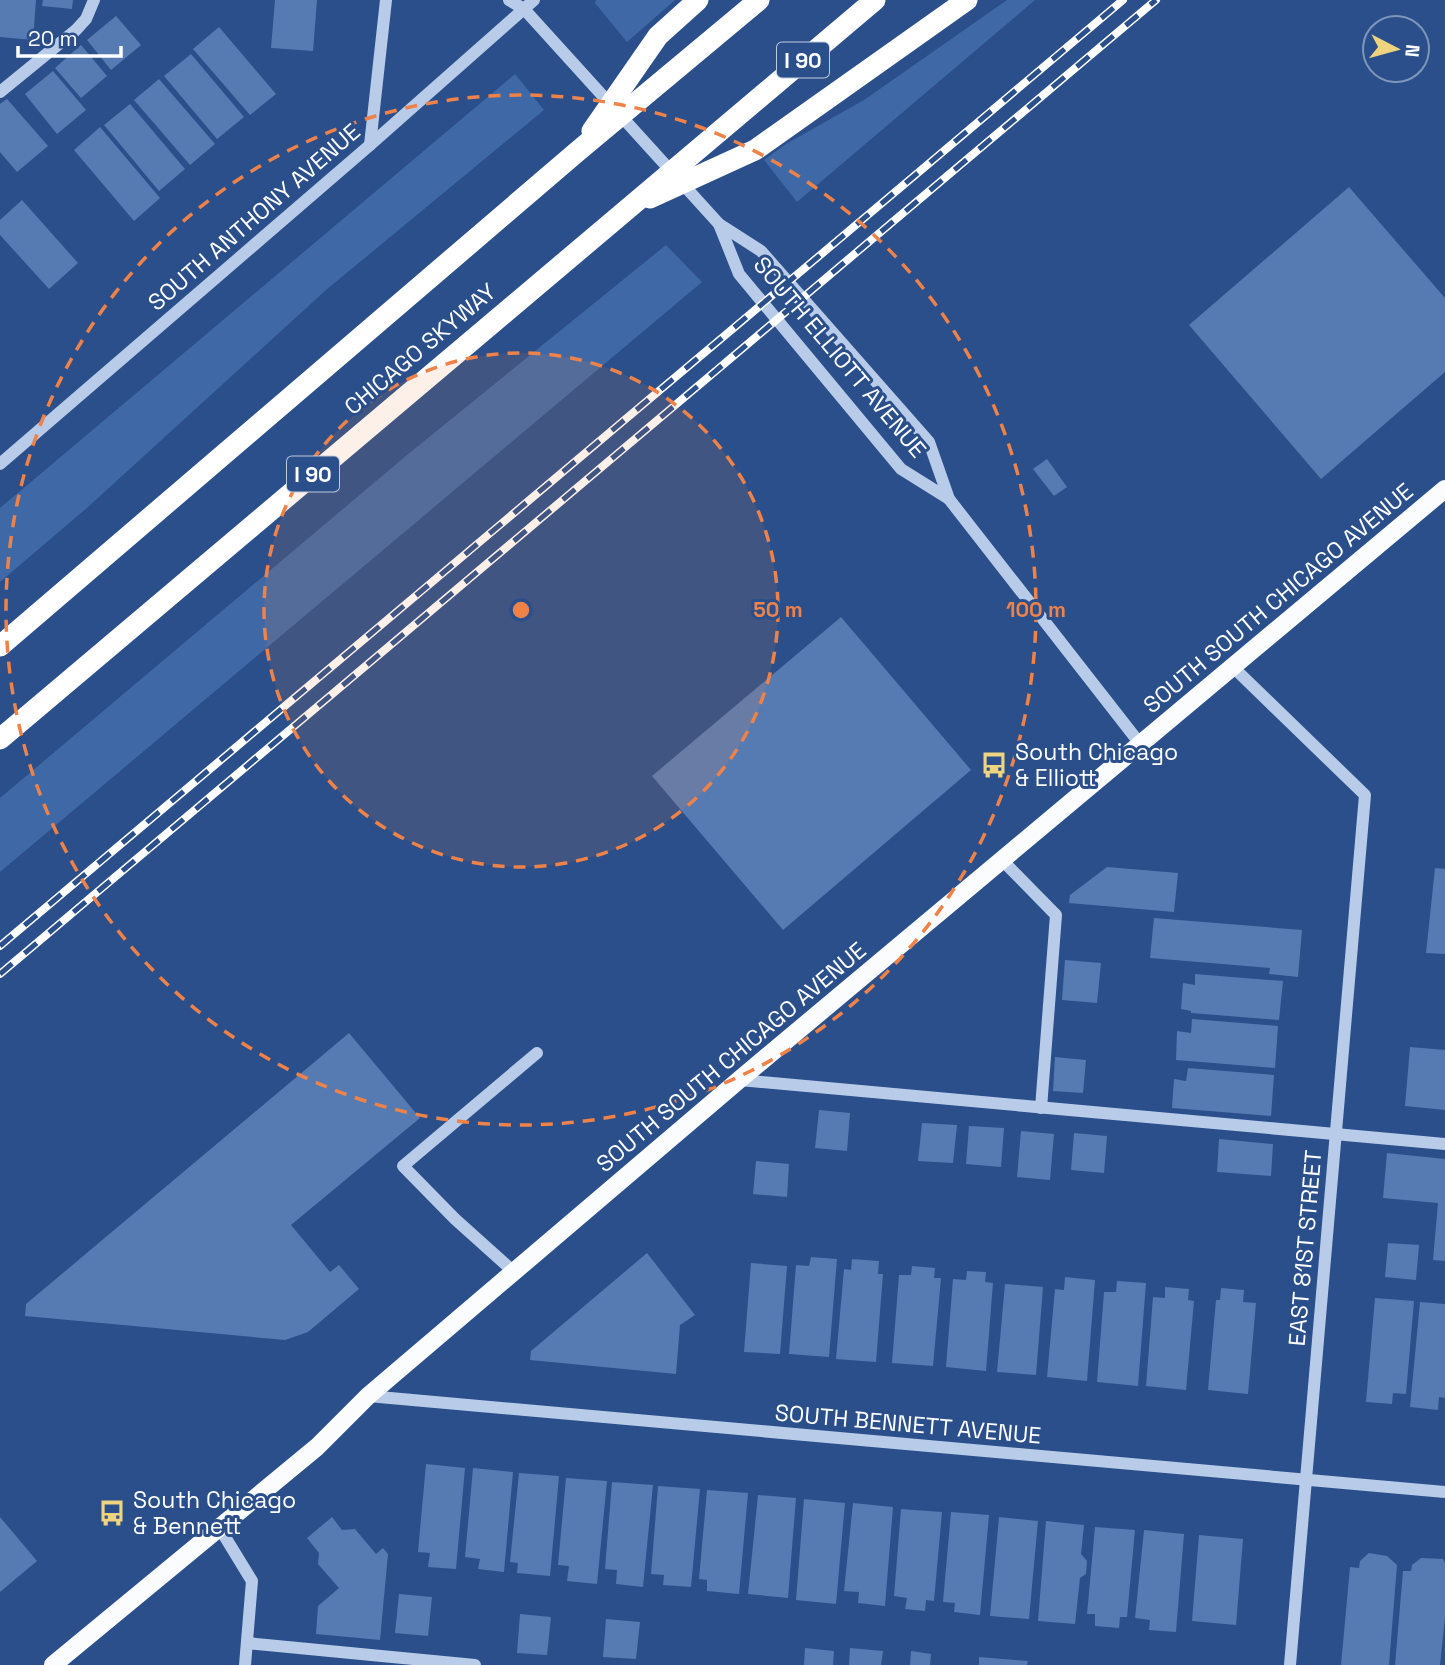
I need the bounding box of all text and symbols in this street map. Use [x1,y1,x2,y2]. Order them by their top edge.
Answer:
scale bar [18,14,121,58]
north arrow [1361,14,1431,84]
text: 20 m [28,25,78,52]
road number: I 90 [777,42,829,78]
text: N [1399,43,1426,58]
street label: SOUTH ANTHONY AVENUE [142,117,366,317]
street label: SOUTH ELLIOTT AVENUE [747,250,933,464]
street label: CHICAGO SKYWAY [338,277,502,421]
road number: I 90 [287,456,339,491]
street label: SOUTH SOUTH CHICAGO AVENUE [1137,476,1419,720]
text: 50 m [753,596,803,623]
text: 100 m [1006,596,1066,623]
centre of rings [509,598,533,622]
place label: South Chicago & Elliott [1015,737,1178,793]
bus stop icon: South Chicago & Elliott [979,750,1009,780]
street label: SOUTH SOUTH CHICAGO AVENUE [590,935,872,1179]
street label: EAST 81ST STREET [1281,1149,1329,1347]
street label: SOUTH BENNETT AVENUE [774,1397,1042,1451]
place label: South Chicago & Bennett [133,1485,296,1541]
bus stop icon: South Chicago & Bennett [97,1498,127,1528]

